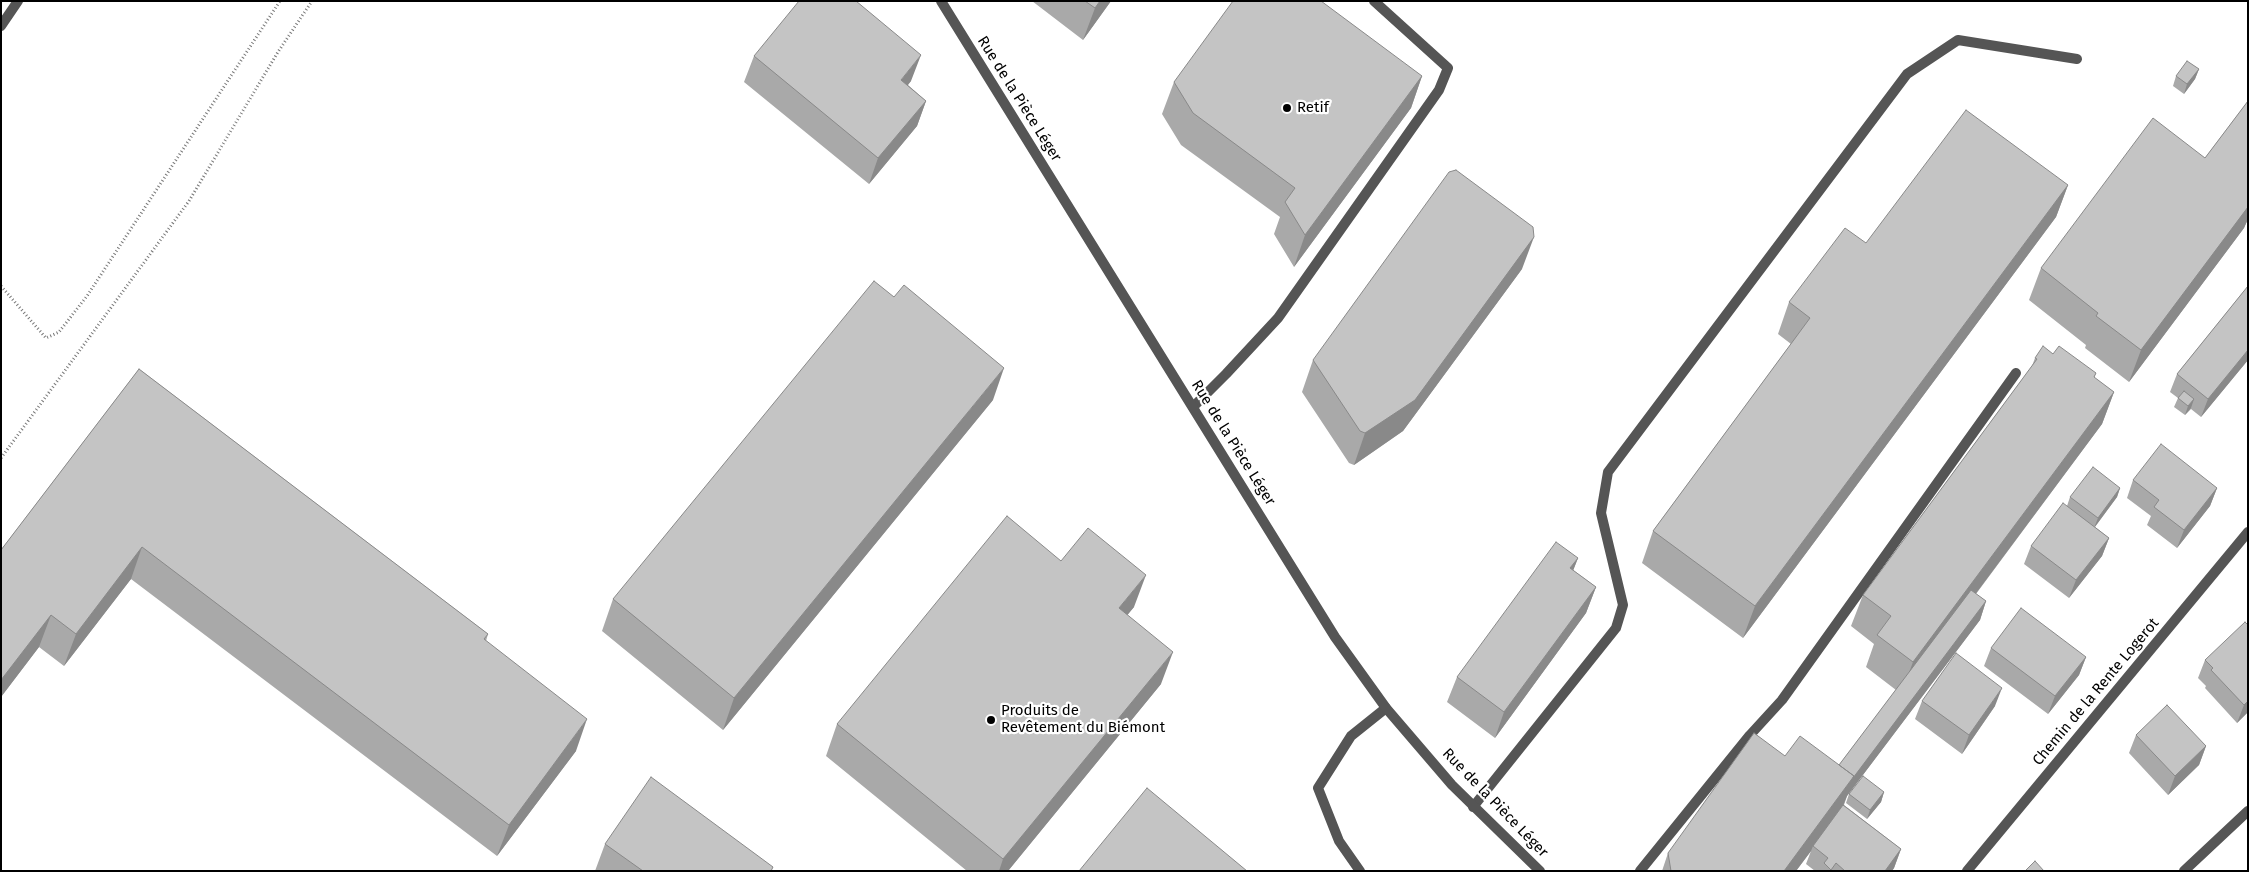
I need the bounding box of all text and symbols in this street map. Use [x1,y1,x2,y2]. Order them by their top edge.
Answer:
street label: Rue de la Pièce Léger [973,33,1065,165]
place label: Retif [1297,99,1329,117]
marker: Retif [1281,102,1293,114]
street label: Rue de la Pièce Léger [1187,377,1279,509]
street label: Chemin de la Rente Logerot [2029,615,2163,769]
place label: Produits de Revêtement du Biémont [1001,702,1165,737]
marker: Produits de Revêtement du Biémont [985,714,997,726]
street label: Rue de la Pièce Léger [1438,745,1552,861]

